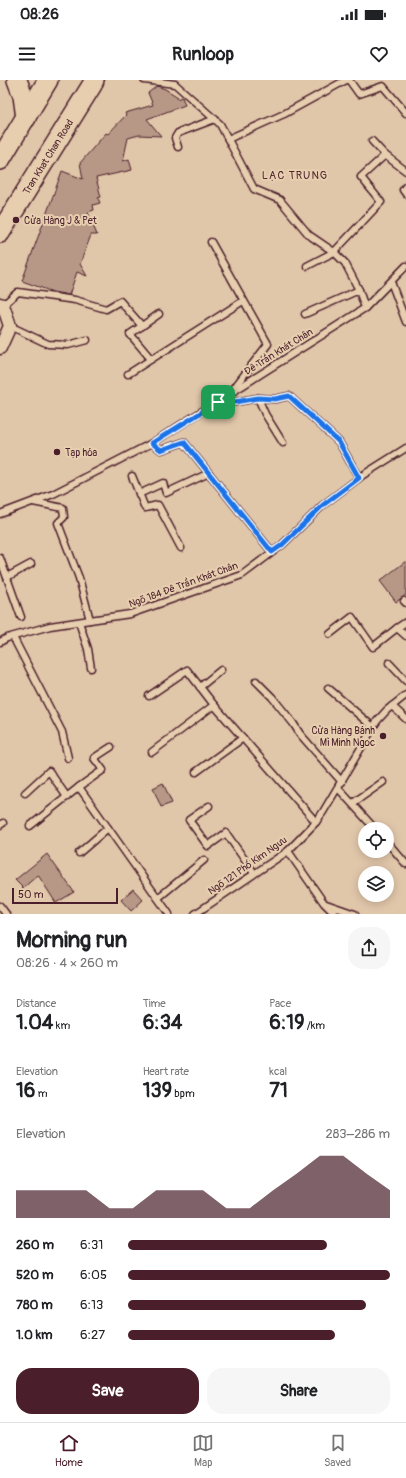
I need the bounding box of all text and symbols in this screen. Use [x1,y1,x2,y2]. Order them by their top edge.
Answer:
text: 08:26 [20,5,59,24]
icon: menu [16,43,38,65]
text: Runloop [172,43,234,66]
icon: heart [368,43,390,65]
street label: Tran Khat Chan Road [21,117,76,197]
district label: LẠC TRUNG [262,169,328,182]
marker: Cửa Hàng J & Pet [11,215,21,225]
place label: Cửa Hàng J & Pet [24,215,98,227]
street label: Đê Trần Khát Chân [241,324,315,378]
pin [201,385,235,419]
icon: arrive [207,391,229,413]
marker: Tạp hóa [52,447,62,457]
place label: Tạp hóa [65,447,98,459]
street label: Ngõ 184 Đê Trần Khát Chân [127,558,240,610]
place label: Cửa Hàng Bánh Mì Minh Ngoc [311,725,375,749]
marker: Cửa Hàng Bánh Mì Minh Ngoc [378,731,388,741]
map controls [358,822,394,902]
button: locate [358,822,394,858]
street label: Ngõ 121 Phố Kim Ngưu [205,833,289,898]
button: layers [358,866,394,902]
scale bar [12,886,118,905]
text: 50 m [18,888,44,901]
text: Morning run [16,926,127,954]
button: share [348,927,390,969]
text: 08:26 · 4 × 260 m [16,955,118,971]
text: Distance [16,997,56,1010]
text: Time [143,997,166,1010]
text: Pace [269,997,291,1010]
text: 1.04 [16,1010,53,1035]
text: 6:34 [143,1010,182,1035]
text: 6:19 [269,1010,304,1035]
text: km [53,1019,70,1032]
text: /km [304,1019,325,1032]
text: Elevation [16,1065,58,1078]
text: Heart rate [143,1065,189,1078]
text: kcal [269,1065,287,1078]
text: 16 [16,1078,35,1103]
text: 139 [143,1078,172,1103]
text: 71 [269,1078,288,1103]
text: m [35,1087,48,1100]
text: bpm [172,1087,195,1100]
text: Elevation [16,1126,66,1142]
text: 283–286 m [326,1126,390,1142]
text: 260 m [16,1237,54,1253]
text: 6:31 [80,1237,103,1253]
text: 520 m [16,1267,54,1283]
text: 6:05 [80,1267,107,1283]
text: 780 m [16,1297,53,1313]
text: 6:13 [80,1297,103,1313]
text: 1.0 km [16,1327,53,1343]
text: 6:27 [80,1327,105,1343]
button: Save [16,1368,199,1414]
button: Share [207,1368,390,1414]
tab: Home [55,1432,83,1469]
tab: Map [192,1432,214,1469]
tab: Saved [324,1432,351,1469]

